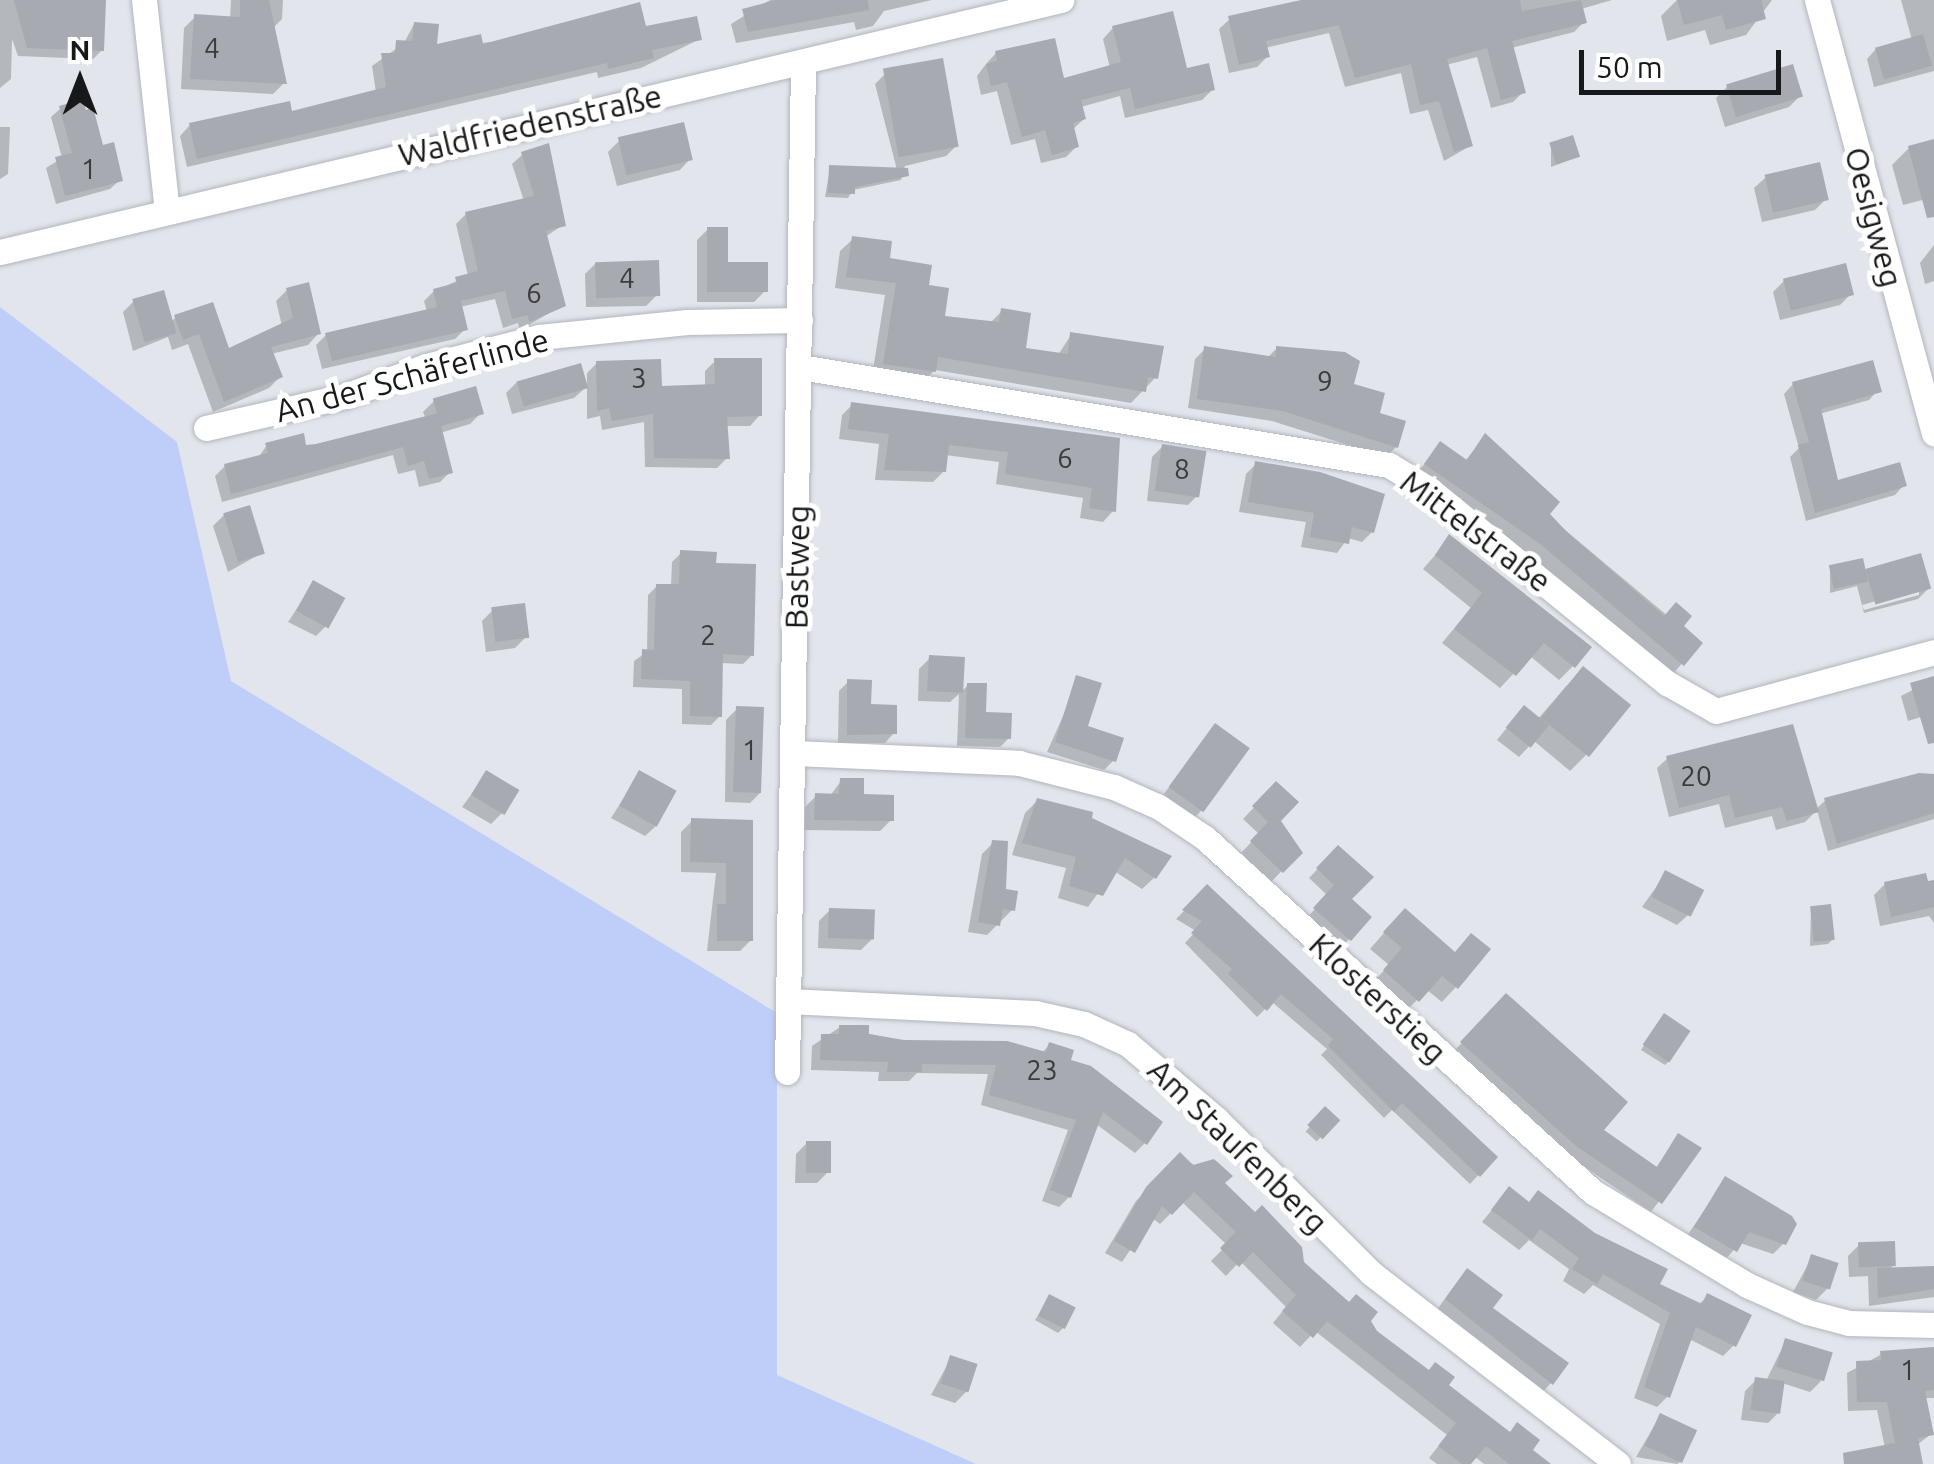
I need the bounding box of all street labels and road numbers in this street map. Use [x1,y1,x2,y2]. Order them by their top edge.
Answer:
street label: Waldfriedenstraße [395,76,665,174]
street label: Oesigweg [1837,143,1911,291]
street label: An der Schäferlinde [271,320,553,430]
street label: Mittelstraße [1393,462,1559,600]
street label: Bastweg [777,505,817,629]
street label: Klosterstieg [1302,925,1454,1071]
street label: Am Staufenberg [1140,1051,1336,1241]

